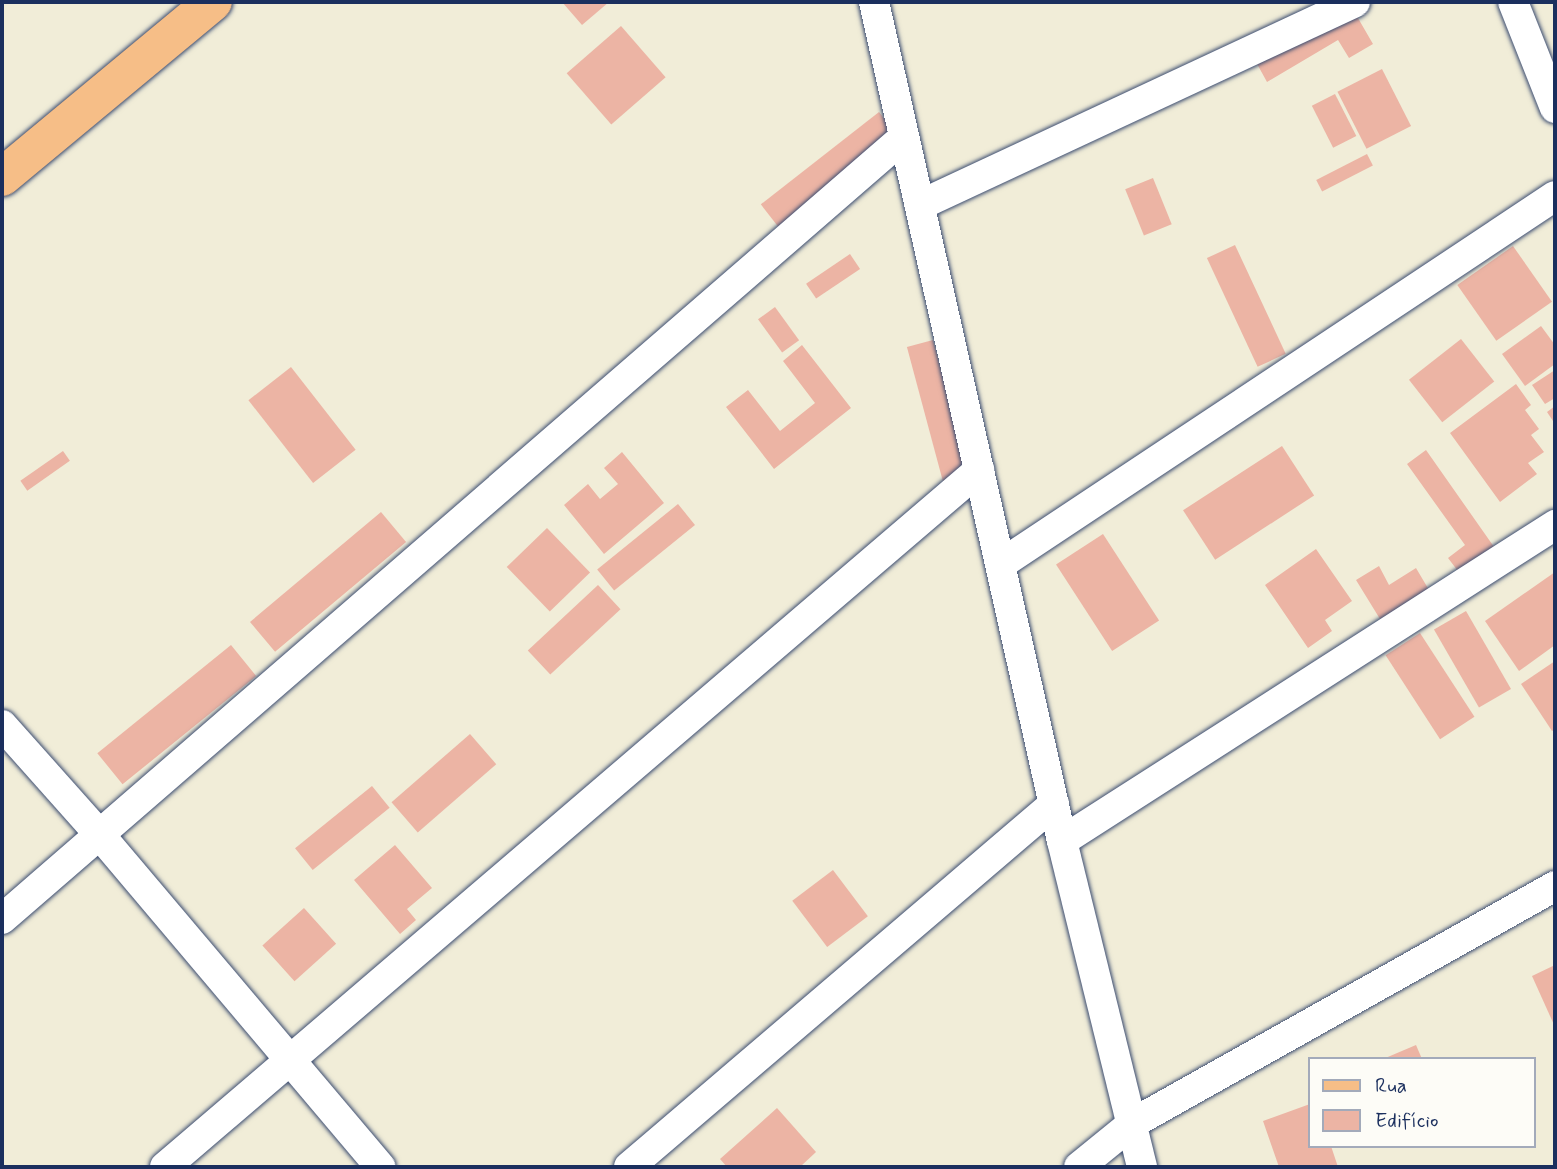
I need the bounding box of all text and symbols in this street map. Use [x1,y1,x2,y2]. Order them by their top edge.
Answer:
legend [1308,1057,1536,1148]
text: Rua [1375,1072,1407,1100]
text: Edifício [1375,1107,1439,1135]

